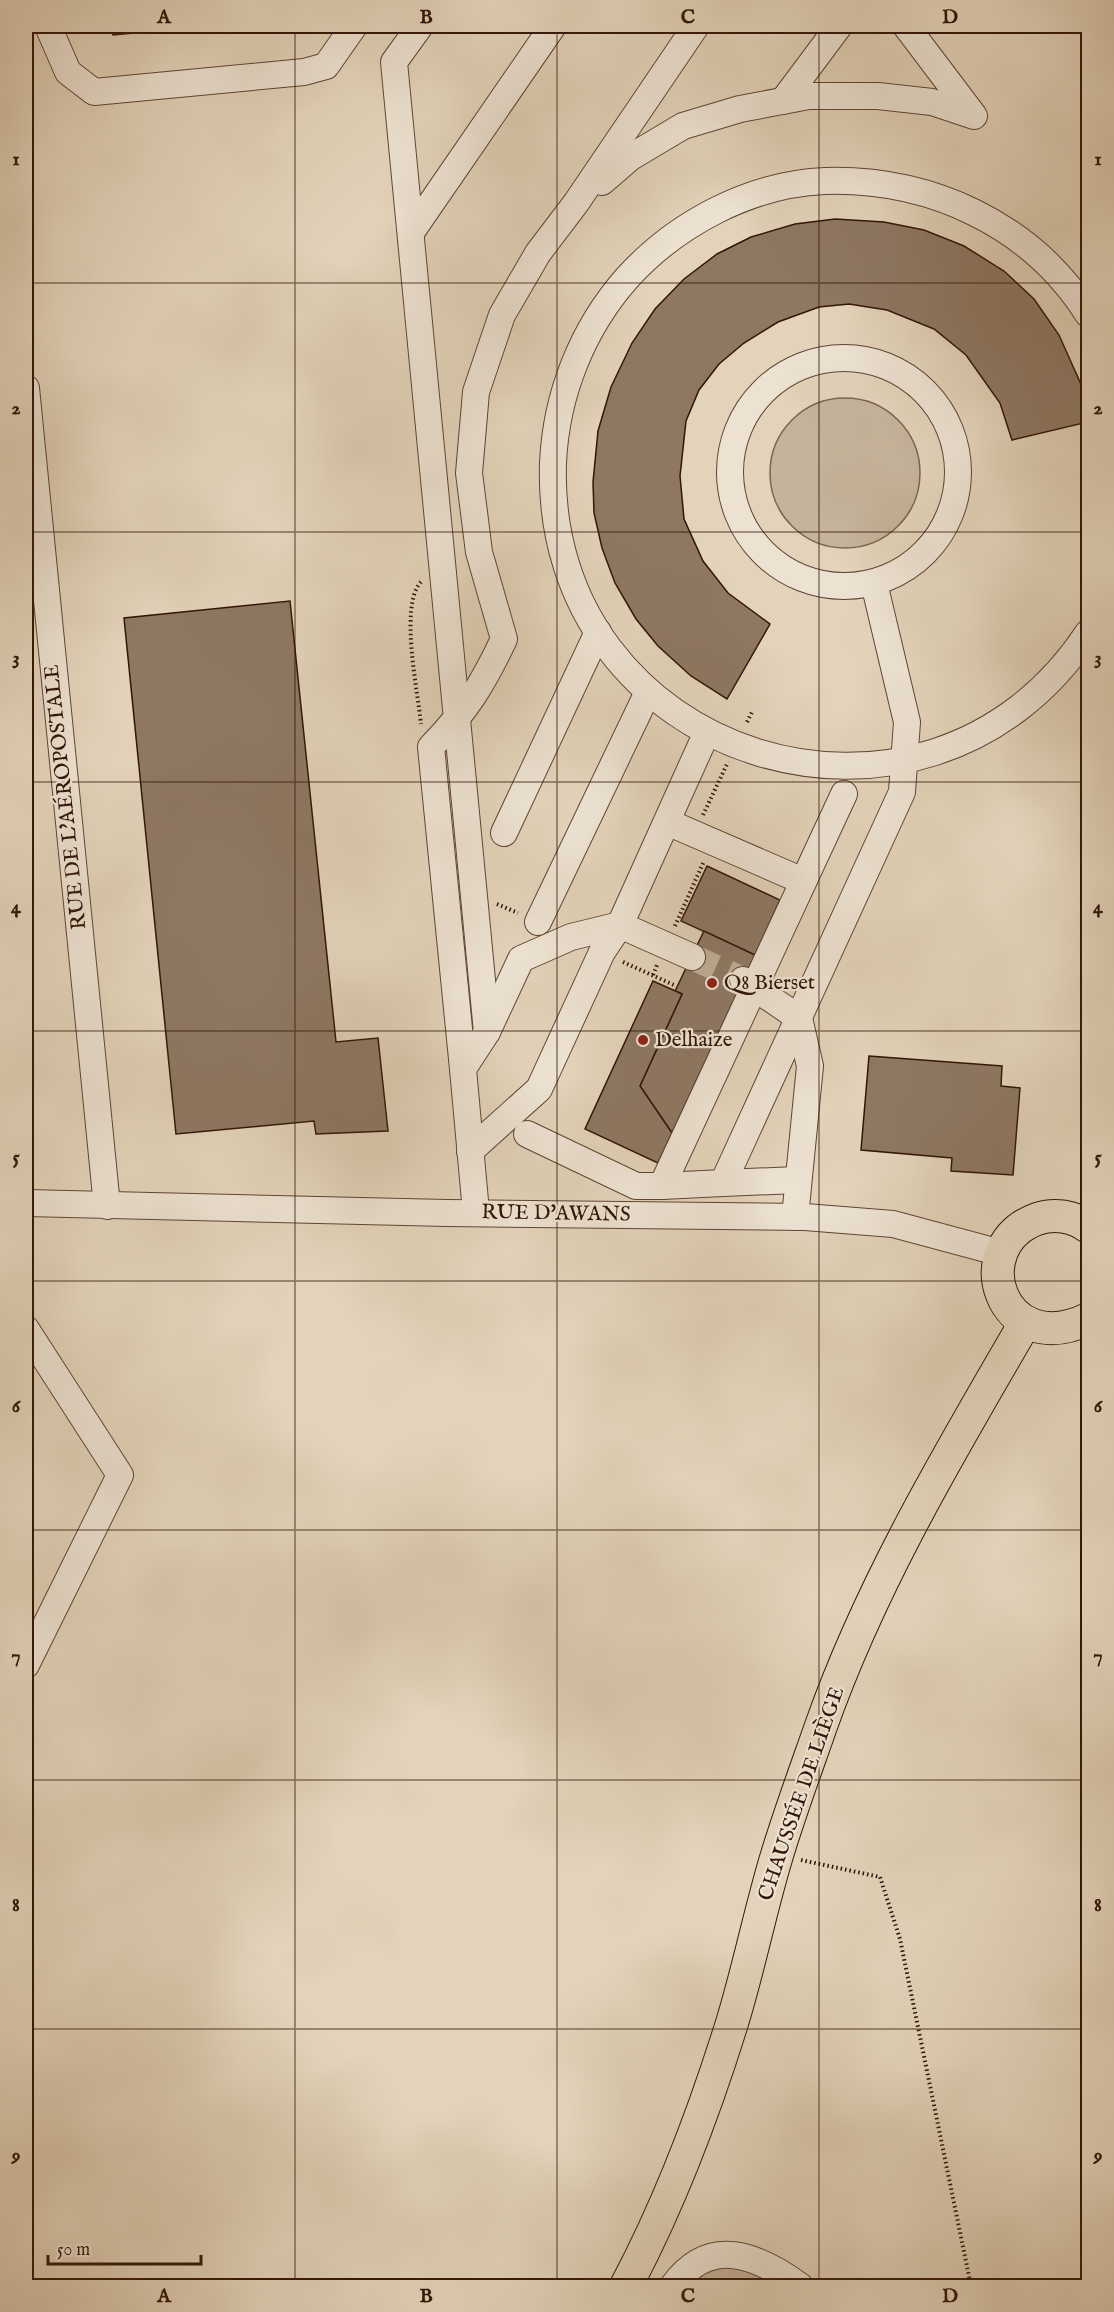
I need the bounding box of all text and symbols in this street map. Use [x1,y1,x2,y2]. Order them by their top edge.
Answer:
text: A [156,5,172,30]
text: B [419,5,433,30]
text: C [681,5,695,30]
text: D [942,5,958,30]
text: 1 [12,147,20,172]
text: 1 [1094,147,1102,172]
text: 2 [11,396,21,421]
text: 2 [1093,396,1103,421]
text: 3 [12,646,20,671]
text: 3 [1094,646,1102,671]
street label: RUE DE L'AÉROPOSTALE [38,663,93,931]
text: 4 [11,895,22,920]
text: 4 [1093,895,1104,920]
place label: Q8 Bierset [724,970,815,997]
marker: Q8 Bierset [705,976,719,990]
place label: Delhaize [655,1027,733,1054]
marker: Delhaize [636,1033,650,1047]
text: 5 [12,1145,20,1170]
text: 5 [1094,1145,1102,1170]
street label: RUE D'AWANS [481,1199,631,1229]
text: 6 [12,1394,22,1419]
text: 6 [1094,1394,1104,1419]
text: 7 [11,1644,21,1669]
text: 7 [1093,1644,1103,1669]
street label: CHAUSSÉE DE LIÈGE [752,1683,851,1905]
text: 8 [12,1893,20,1918]
text: 8 [1094,1893,1102,1918]
text: 9 [11,2143,21,2168]
text: 9 [1093,2143,1103,2168]
scale bar [48,2228,201,2266]
text: 50 m [57,2239,90,2262]
text: A [156,2284,172,2309]
text: B [419,2284,433,2309]
text: C [681,2284,695,2309]
text: D [942,2284,958,2309]

